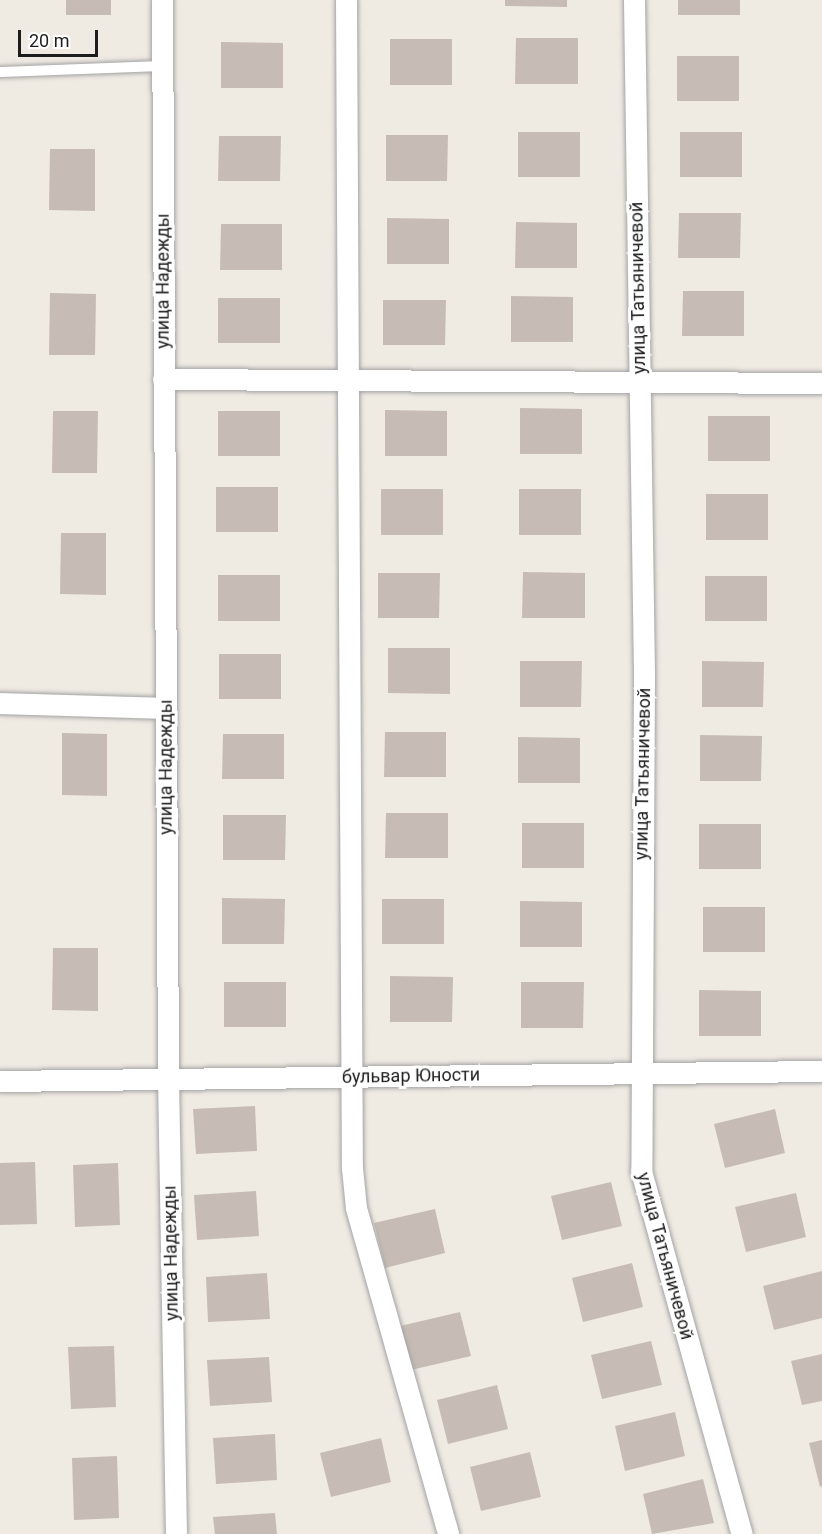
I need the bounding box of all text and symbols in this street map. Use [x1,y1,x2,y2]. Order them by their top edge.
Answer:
scale bar [21,18,100,56]
text: 20 m [29,30,69,51]
street label: улица Татьяничевой [626,202,650,374]
street label: улица Надежды [152,213,174,349]
street label: улица Татьяничевой [631,688,655,860]
street label: улица Надежды [155,699,177,835]
street label: бульвар Юности [342,1064,480,1088]
street label: улица Татьяничевой [632,1170,698,1342]
street label: улица Надежды [159,1185,183,1321]

